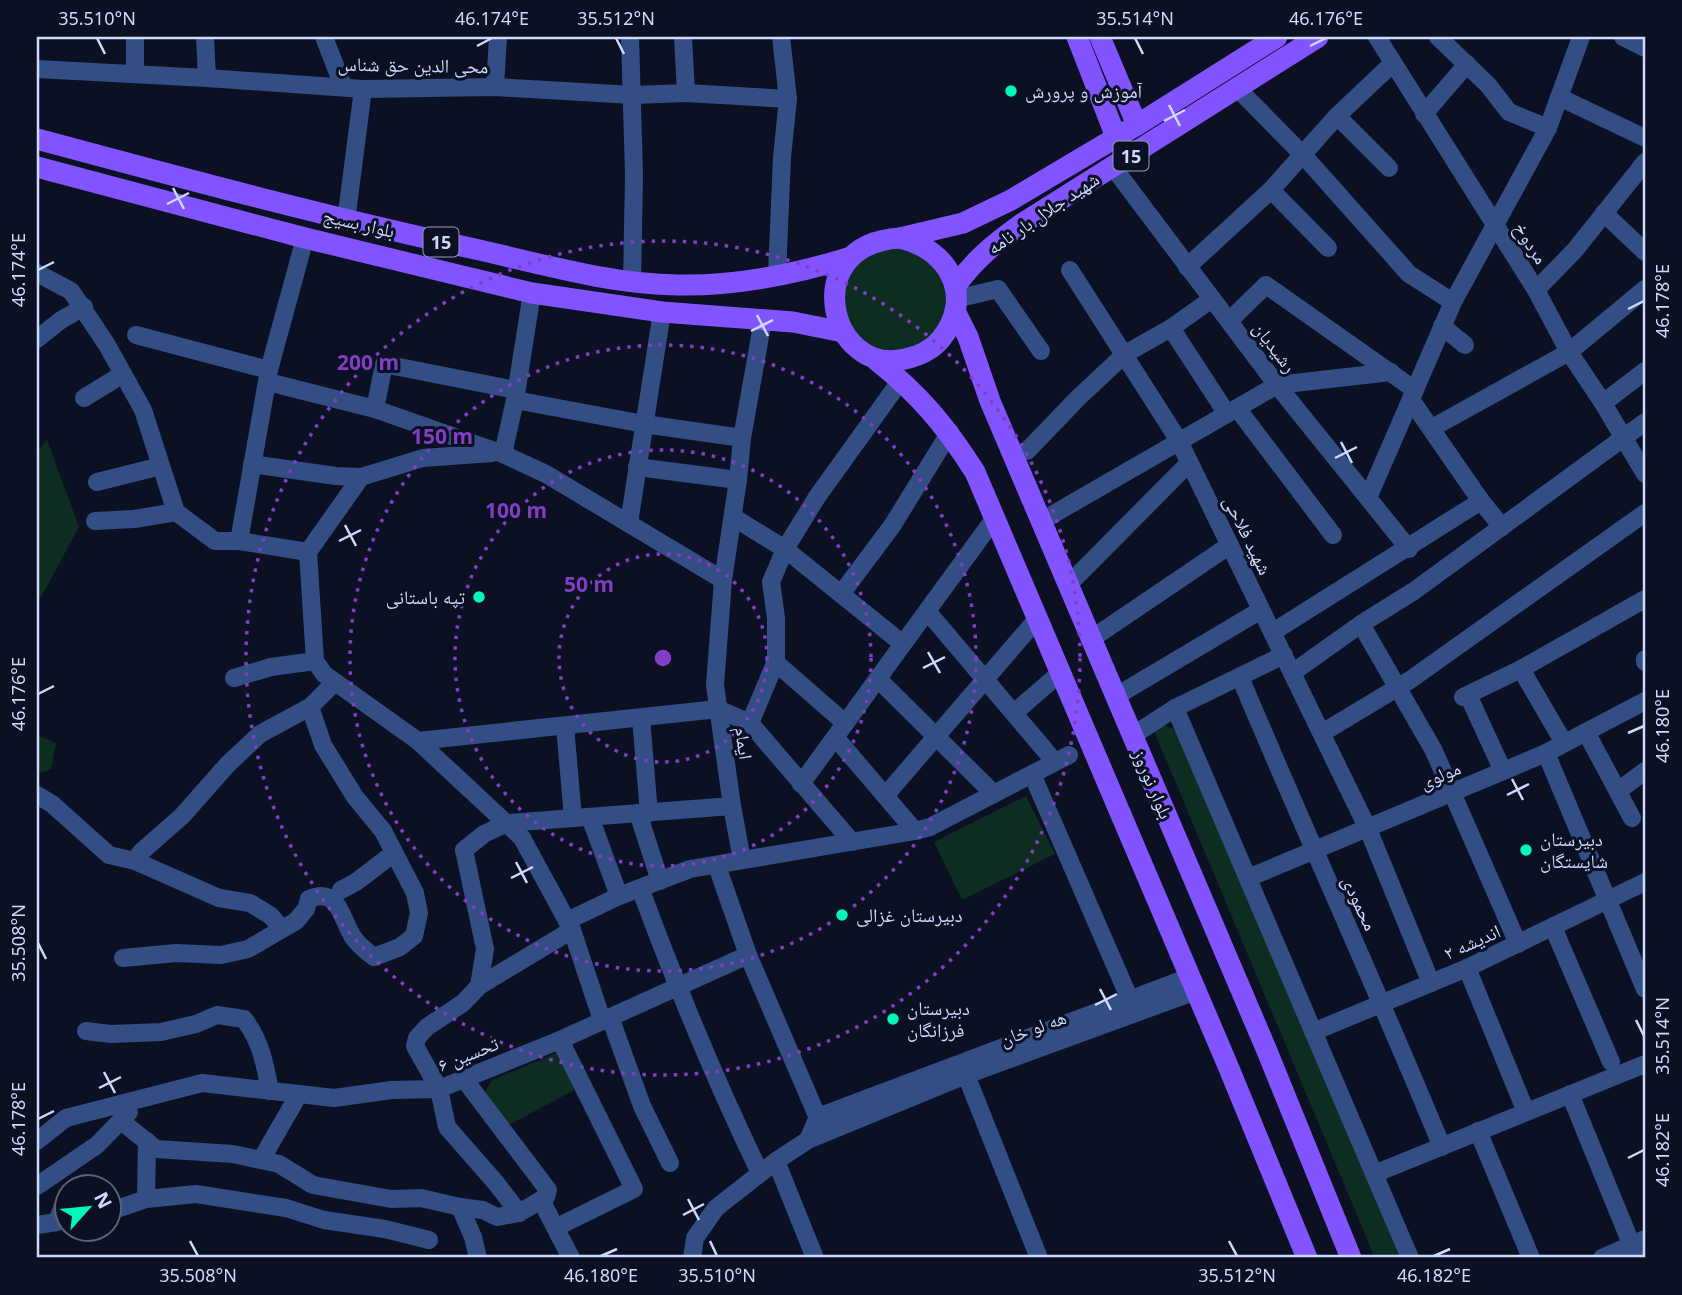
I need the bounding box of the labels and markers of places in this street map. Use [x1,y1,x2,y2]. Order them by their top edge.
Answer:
place label: آموزش و پرورش [1025,78,1143,104]
marker: آموزش و پرورش [1003,83,1019,99]
place label: تپه باستانی [386,584,465,610]
marker: تپه باستانی [471,589,487,605]
centre of rings [651,646,675,670]
place label: دبیرستان شایستگان [1540,826,1608,874]
marker: دبیرستان شایستگان [1518,842,1534,858]
place label: دبیرستان غزالی [856,902,963,928]
marker: دبیرستان غزالی [834,907,850,923]
place label: دبیرستان فرزانگان [907,995,970,1043]
marker: دبیرستان فرزانگان [885,1011,901,1027]

